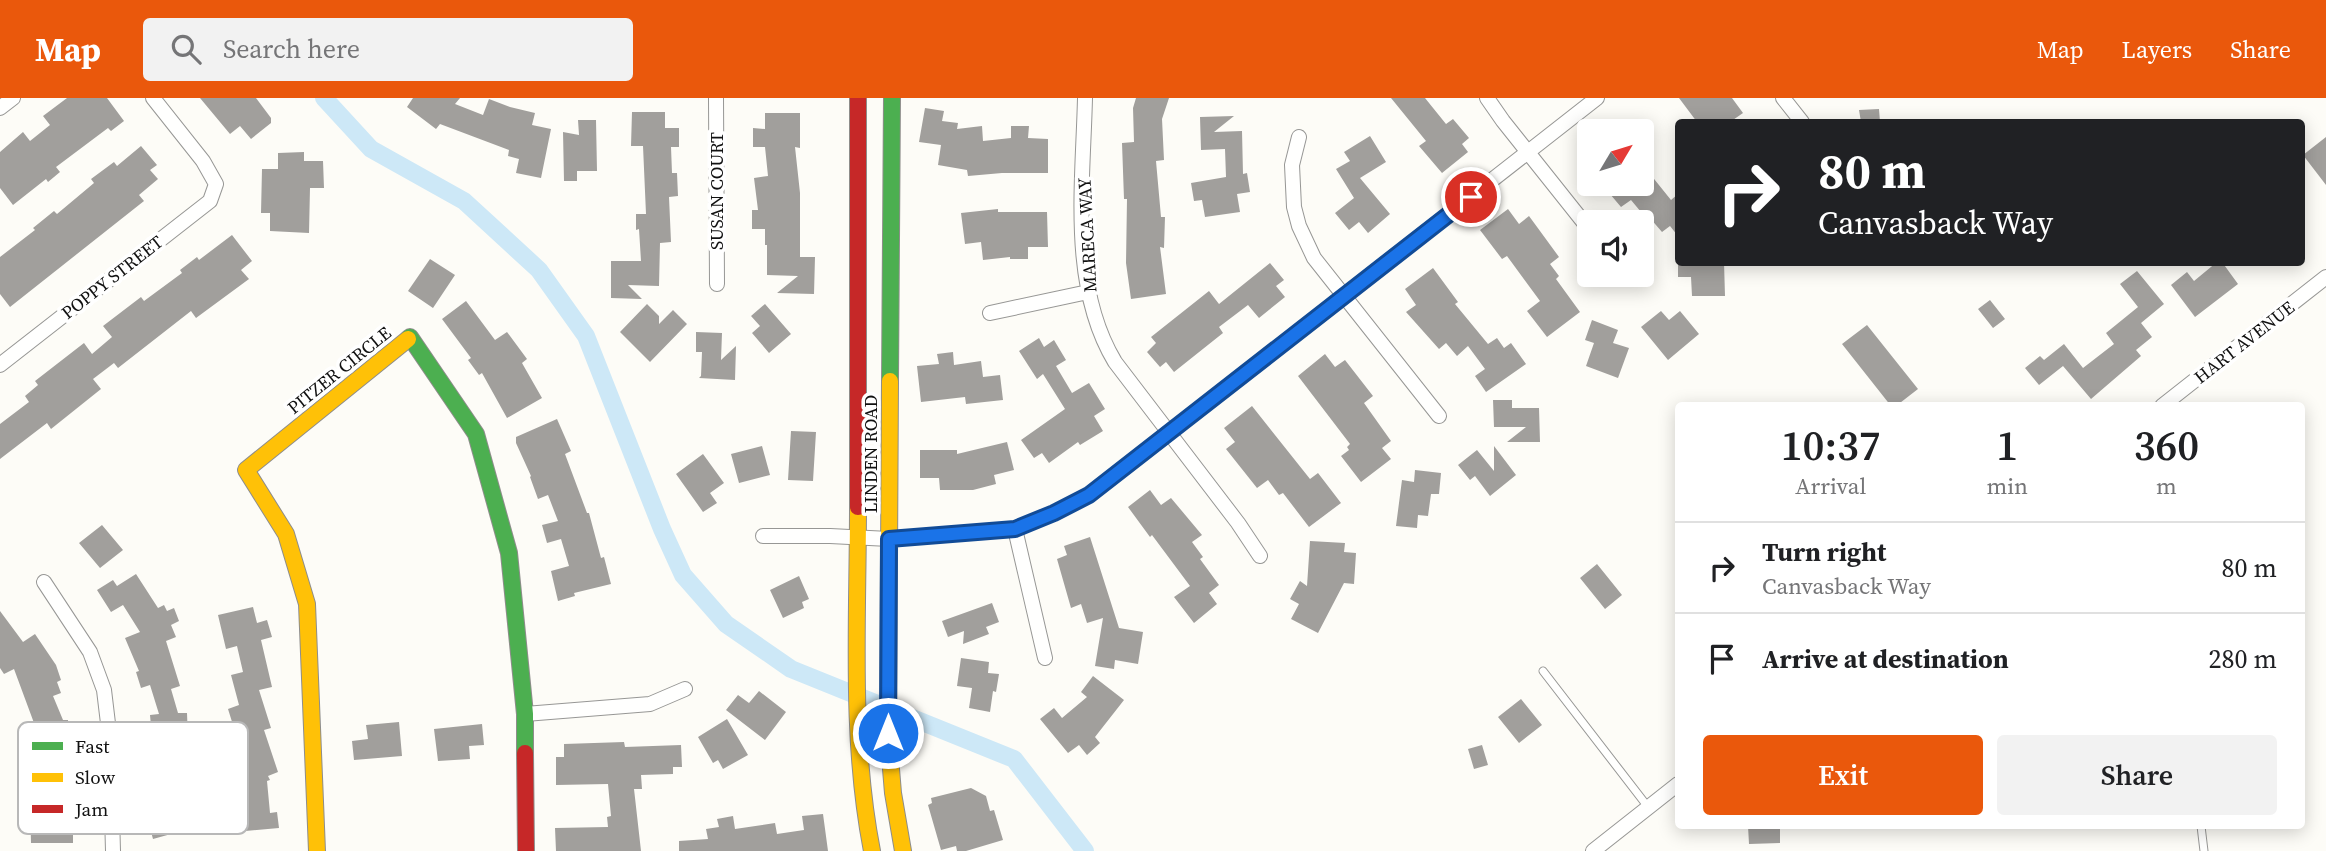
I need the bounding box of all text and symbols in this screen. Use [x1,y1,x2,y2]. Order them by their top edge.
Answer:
search box [143,18,633,81]
text: Map [35,27,101,72]
icon: search [167,30,205,68]
text: Search here [223,31,360,67]
text: Map [2037,33,2084,66]
text: Layers [2122,33,2192,66]
text: Share [2230,33,2291,66]
north arrow [1577,119,1654,196]
map controls [1577,119,1654,287]
street label: SUSAN COURT [704,132,729,250]
text: 80 m [1818,137,1926,204]
icon: right [1703,147,1794,238]
pin [1441,167,1501,227]
street label: MARECA WAY [1071,177,1102,293]
icon: arrive [1452,178,1490,216]
text: Canvasback Way [1818,201,2053,245]
button: sound [1577,210,1654,287]
street label: POPPY STREET [56,229,168,325]
street label: HART AVENUE [2189,295,2300,389]
street label: PITZER CIRCLE [282,320,396,420]
street label: LINDEN ROAD [858,395,883,513]
text: 10:37 [1781,416,1881,474]
text: 1 [1996,416,2018,474]
text: 360 [2134,416,2199,474]
text: Arrival [1795,470,1866,502]
text: min [1986,470,2028,502]
text: m [2156,470,2177,502]
text: Turn right [1762,534,1886,570]
icon: right [1703,549,1741,587]
text: 80 m [2222,550,2277,586]
text: Canvasback Way [1762,570,1931,602]
icon: arrive [1703,640,1741,678]
text: Arrive at destination [1762,641,2009,677]
text: 280 m [2209,641,2277,677]
position arrow [851,696,925,770]
legend [18,722,248,834]
text: Fast [75,733,110,759]
button: Exit [1703,735,1983,815]
button: Share [1997,735,2277,815]
text: Slow [75,764,116,790]
text: Jam [74,796,108,822]

